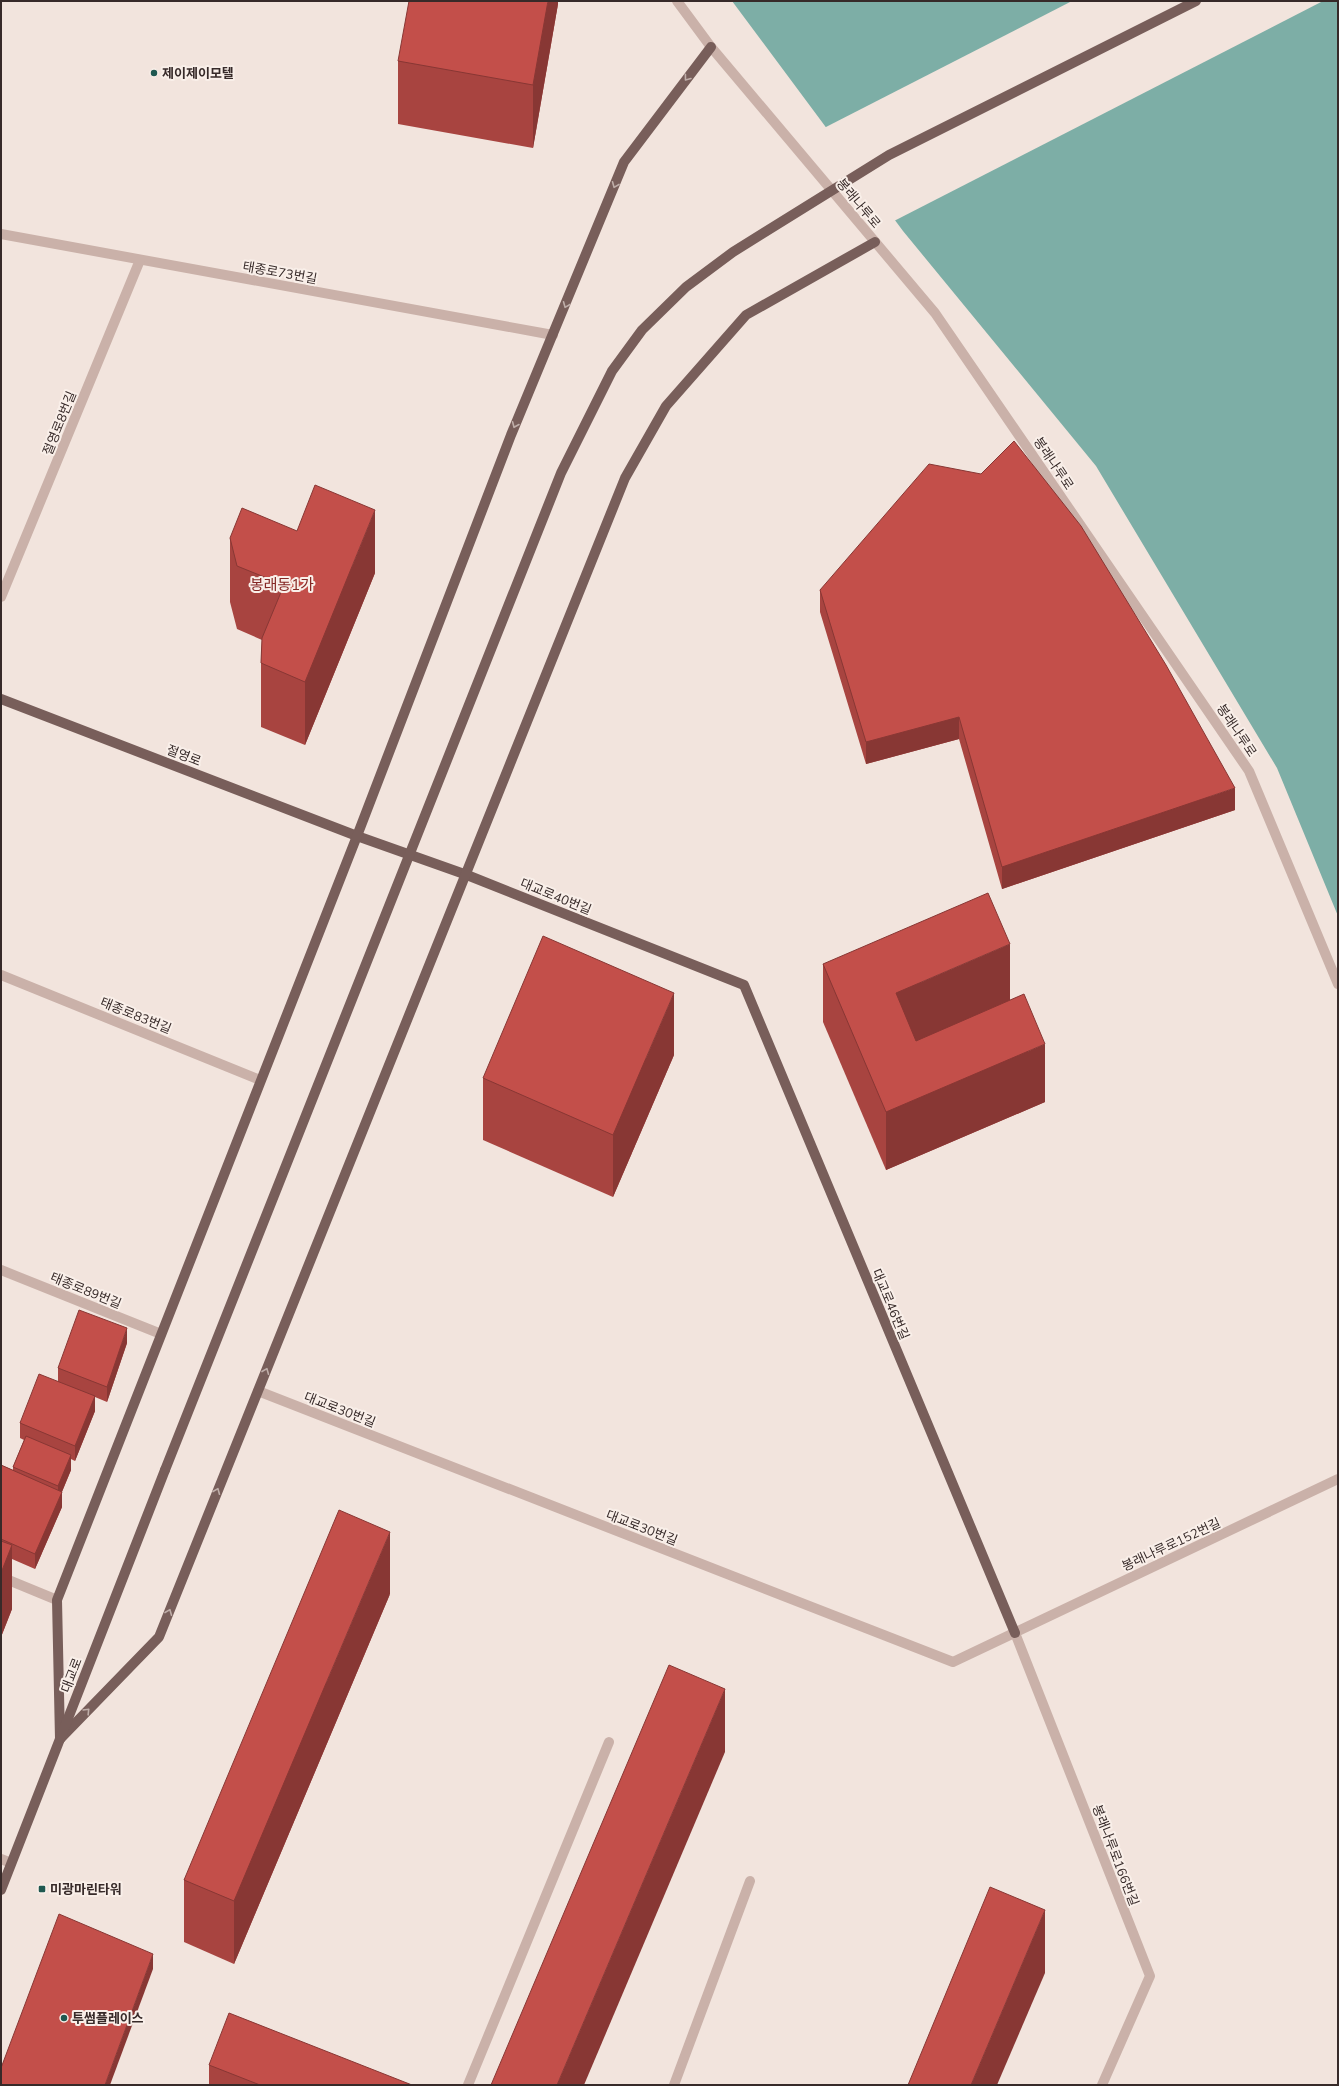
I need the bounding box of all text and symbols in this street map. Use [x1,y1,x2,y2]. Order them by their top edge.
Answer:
place label: 제이제이모텔 [162,65,234,83]
marker: 제이제이모텔 [149,68,159,78]
one-way arrow [684,74,692,81]
street label: 봉래나루로 [832,175,884,232]
one-way arrow [612,181,620,189]
street label: 태종로73번길 [241,258,319,288]
one-way arrow [562,302,570,309]
street label: 절영로8번길 [39,389,81,458]
one-way arrow [512,421,520,429]
street label: 봉래나루로 [1029,434,1077,493]
district label: 봉래동1가 [250,575,314,595]
street label: 봉래나루로 [1212,701,1260,760]
street label: 절영로 [164,741,204,771]
street label: 대교로40번길 [517,874,594,919]
street label: 태종로83번길 [97,993,174,1038]
street label: 대교로46번길 [867,1266,913,1343]
street label: 태종로89번길 [47,1268,124,1313]
one-way arrow [261,1367,269,1375]
street label: 대교로30번길 [301,1388,378,1432]
one-way arrow [213,1488,221,1495]
street label: 대교로30번길 [603,1506,680,1550]
street label: 봉래나루로152번길 [1119,1514,1224,1576]
one-way arrow [164,1608,172,1616]
street label: 대교로 [57,1655,87,1695]
one-way arrow [83,1708,90,1716]
street label: 봉래나루로166번길 [1087,1802,1143,1909]
place label: 미광마린타워 [50,1881,122,1899]
marker: 미광마린타워 [37,1884,47,1894]
place label: 투썸플레이스 [72,2010,144,2028]
marker: 투썸플레이스 [59,2013,69,2023]

